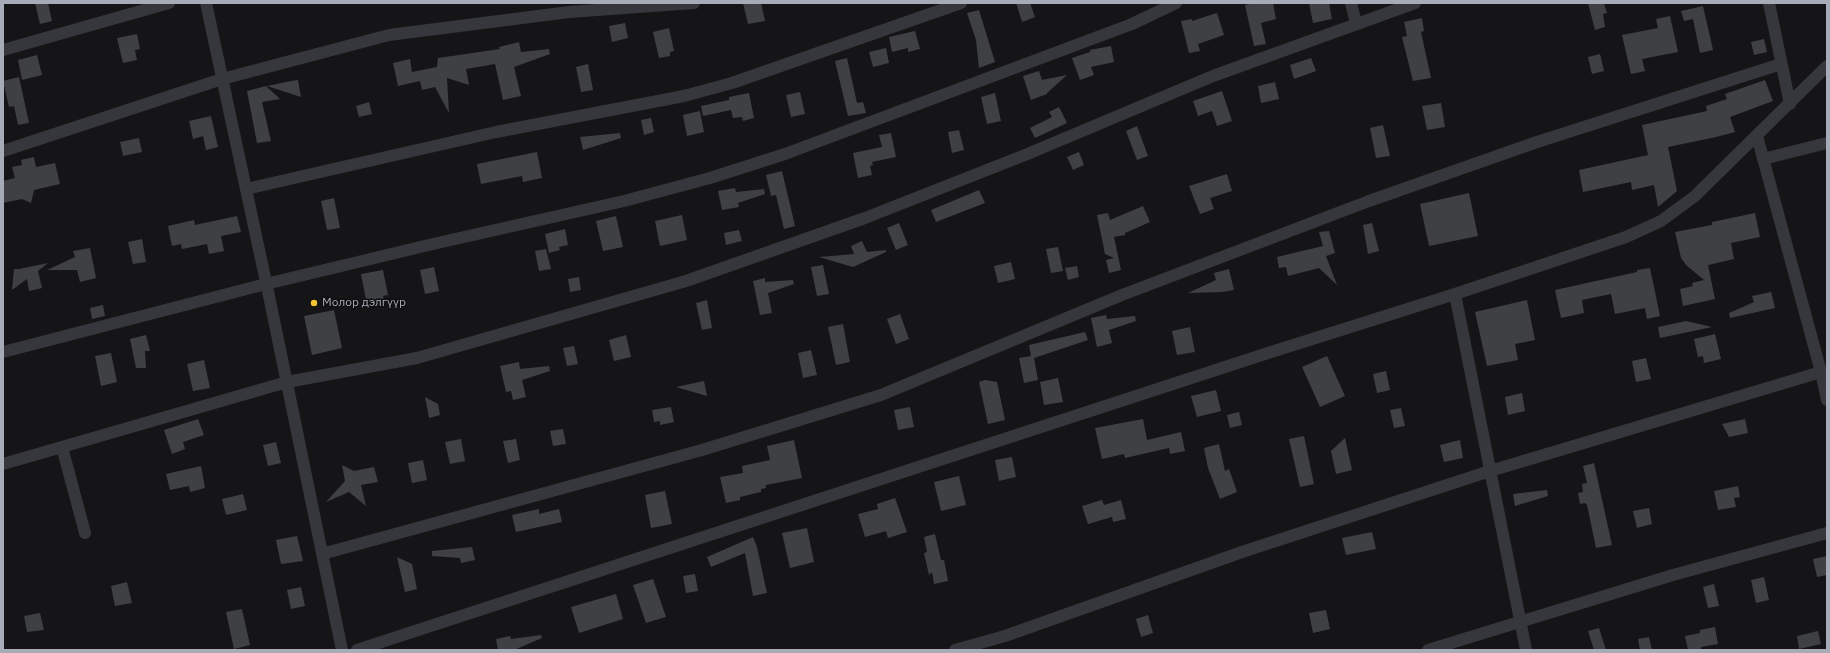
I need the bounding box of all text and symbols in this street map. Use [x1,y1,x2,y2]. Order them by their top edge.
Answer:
place label: Молор дэлгүүр [322,296,406,310]
marker: Молор дэлгүүр [309,298,319,308]

